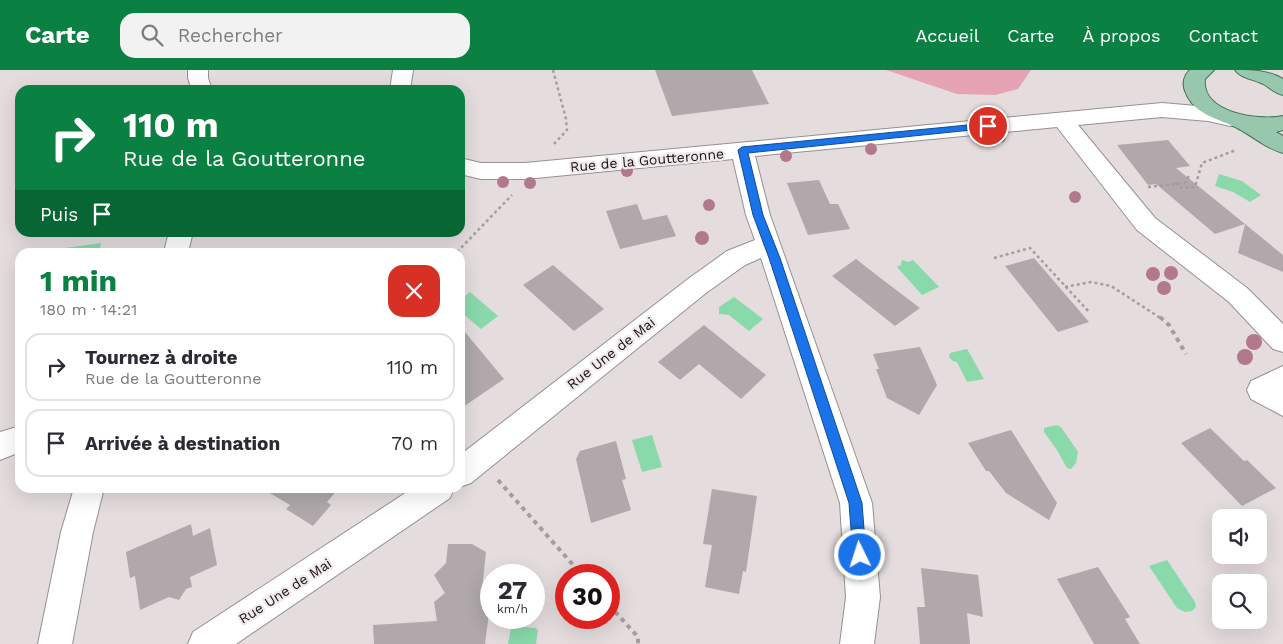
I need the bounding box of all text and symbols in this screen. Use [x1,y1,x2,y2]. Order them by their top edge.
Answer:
search box [120,13,470,58]
text: Carte [25,21,90,49]
icon: search [138,21,166,49]
text: Rechercher [178,24,283,47]
text: Accueil [916,25,979,46]
text: Carte [1007,25,1054,46]
text: À propos [1082,25,1160,46]
text: Contact [1188,25,1258,46]
text: 110 m [123,104,219,146]
icon: right [40,105,105,170]
pin [967,105,1009,147]
icon: arrive [974,112,1002,140]
street label: Rue de la Goutteronne [569,145,725,175]
text: Rue de la Goutteronne [123,146,366,171]
icon: arrive [88,200,116,228]
text: Puis [40,203,78,226]
text: 1 min [40,263,117,298]
button: close [388,265,440,317]
text: 180 m · 14:21 [40,300,137,319]
street label: Rue Une de Mai [564,314,658,392]
text: Tournez à droite [85,346,237,369]
icon: right [42,353,70,381]
text: 110 m [387,356,438,379]
text: Rue de la Goutteronne [85,369,261,388]
icon: arrive [42,429,70,457]
text: Arrivée à destination [85,432,280,455]
text: 70 m [391,432,438,455]
map controls [1212,509,1267,629]
button: sound [1212,509,1267,564]
position arrow [833,528,885,580]
street label: Rue Une de Mai [236,555,334,627]
speed limit sign: 30 [555,564,620,629]
button: search [1212,574,1267,629]
text: 27 [498,576,527,605]
text: km/h [497,602,528,616]

